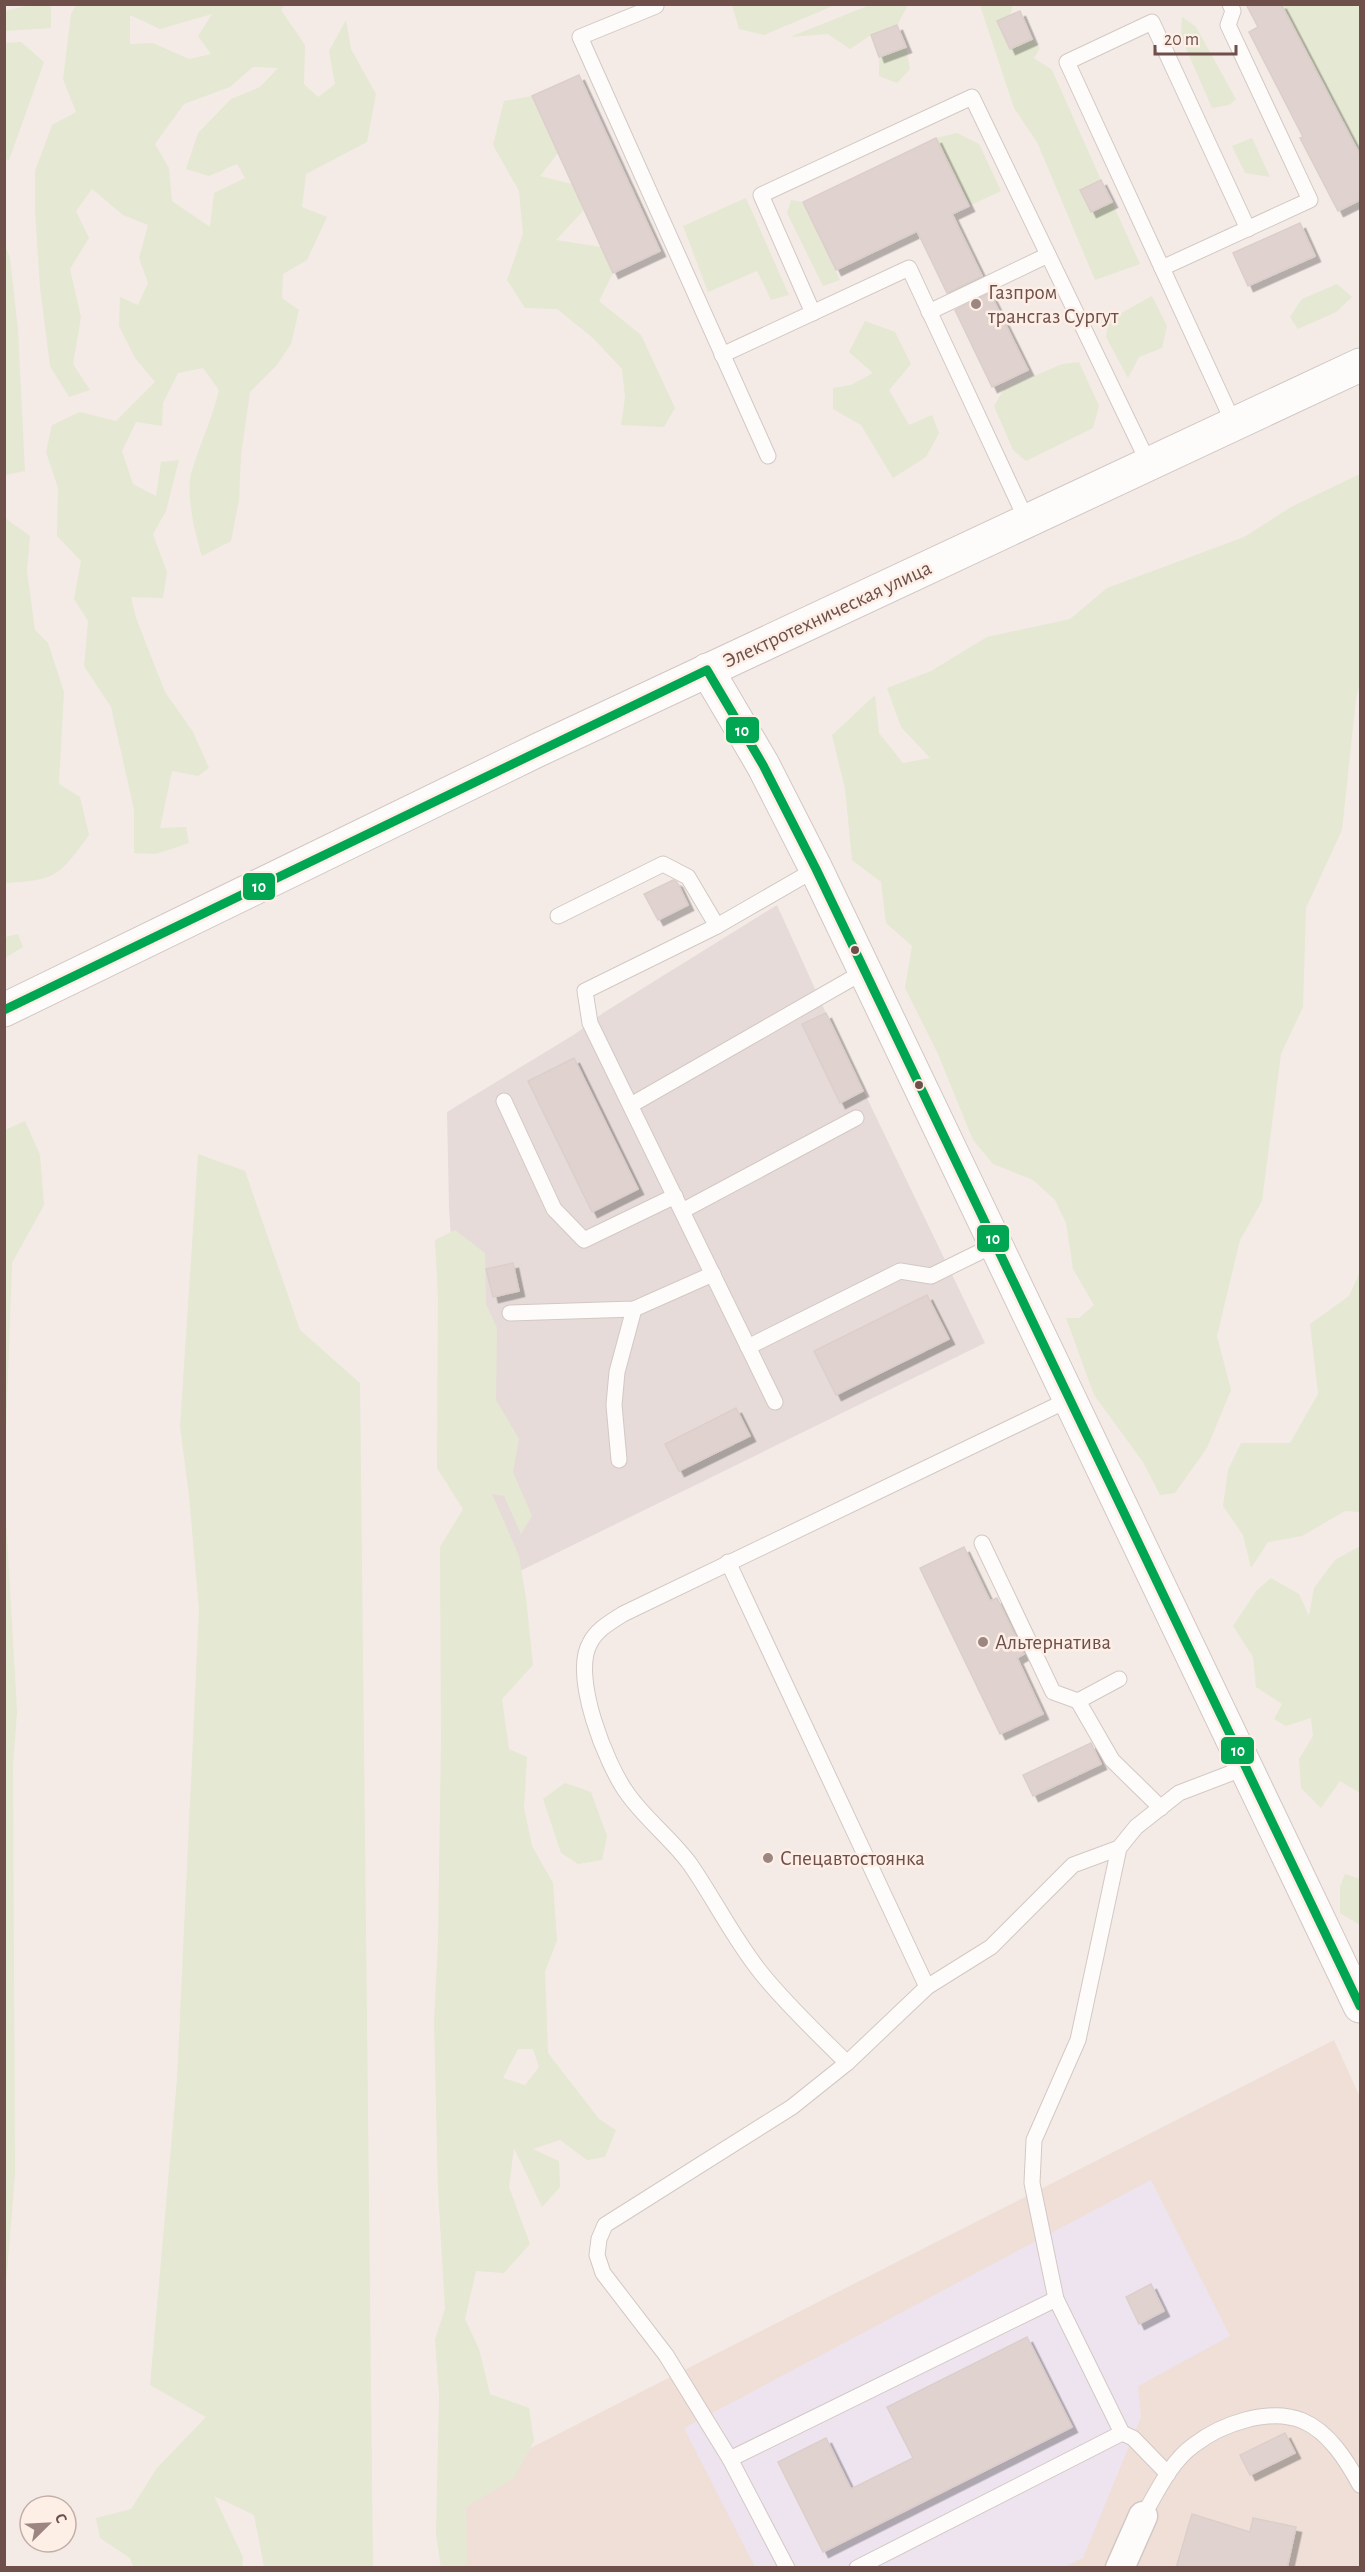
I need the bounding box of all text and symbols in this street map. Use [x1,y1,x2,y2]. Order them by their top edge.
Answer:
scale bar [1155,18,1236,56]
text: 20 m [1164,31,1199,49]
place label: Газпром трансгаз Сургут [987,282,1119,327]
marker: Газпром трансгаз Сургут [969,297,983,311]
street label: Электротехническая улица [720,557,935,672]
line badge: 10 [725,716,760,744]
text: 10 [735,723,749,739]
line badge: 10 [242,872,276,901]
text: 10 [252,879,266,895]
unlabelled marker [849,944,861,956]
unlabelled marker [913,1079,925,1091]
line badge: 10 [976,1224,1010,1253]
text: 10 [986,1231,1000,1247]
place label: Альтернатива [995,1632,1111,1653]
marker: Альтернатива [976,1635,990,1649]
line badge: 10 [1220,1736,1255,1765]
text: 10 [1231,1743,1245,1759]
place label: Спецавтостоянка [780,1848,925,1869]
marker: Спецавтостоянка [761,1851,775,1865]
north arrow [18,2494,78,2554]
text: С [52,2511,70,2526]

